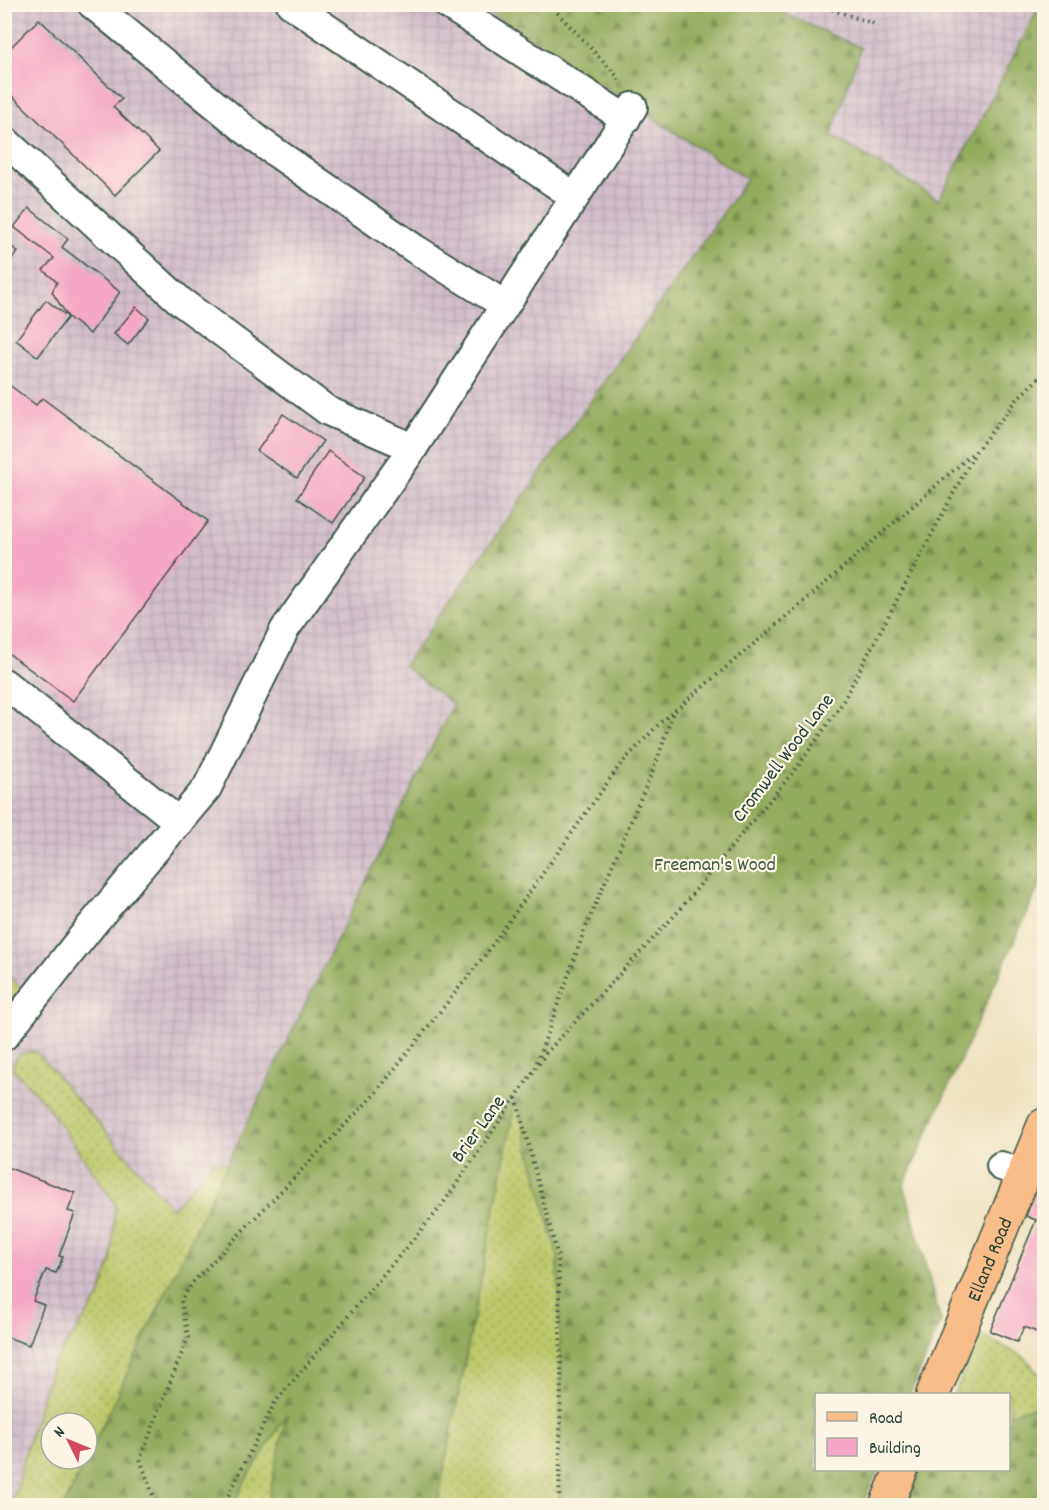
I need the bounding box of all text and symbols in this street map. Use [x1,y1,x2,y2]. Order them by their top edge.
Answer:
street label: Cromwell Wood Lane [727,689,842,829]
park label: Freeman's Wood [654,852,776,880]
street label: Brier Lane [445,1090,513,1169]
street label: Elland Road [962,1214,1021,1307]
legend [815,1393,1010,1471]
text: Road [869,1407,903,1432]
north arrow [39,1411,99,1471]
text: N [49,1422,71,1443]
text: Building [869,1437,921,1462]

